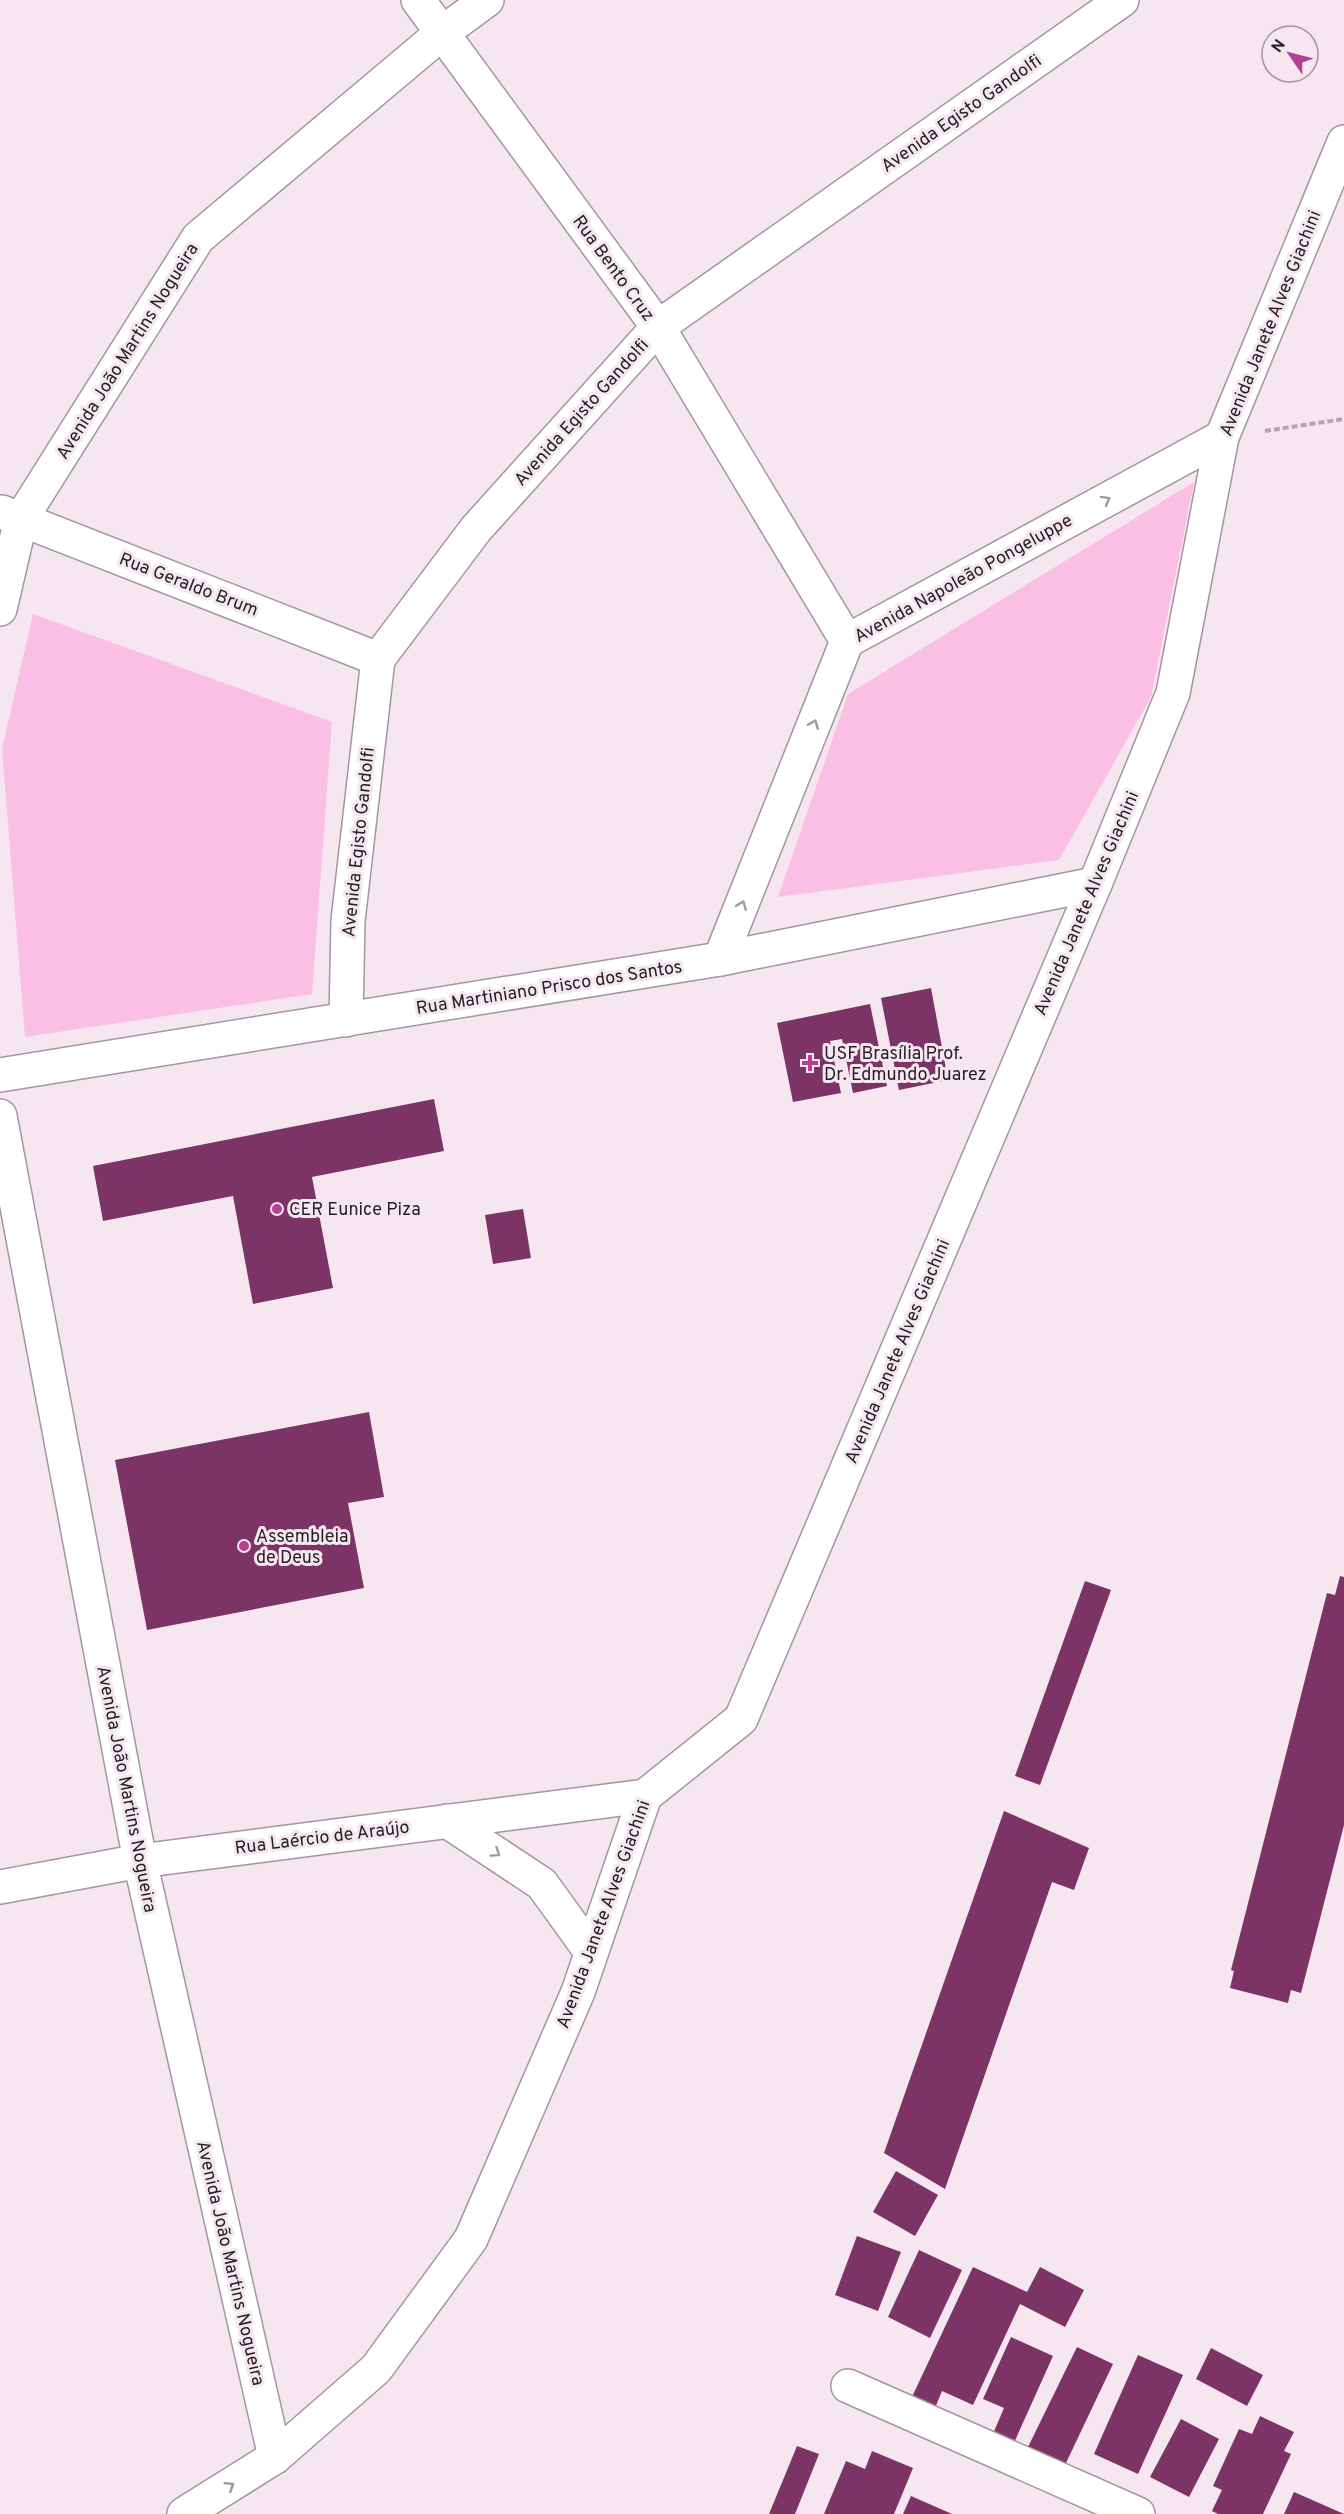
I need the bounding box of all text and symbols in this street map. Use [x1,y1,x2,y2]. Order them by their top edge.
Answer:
north arrow [1260,24,1320,84]
text: N [1268,36,1291,57]
street label: Avenida Egisto Gandolfi [877,50,1047,178]
street label: Avenida Janete Alves Giachini [1216,207,1327,440]
street label: Rua Bento Cruz [566,211,659,327]
street label: Avenida João Martins Nogueira [52,239,204,464]
street label: Avenida Egisto Gandolfi [510,334,654,492]
one-way arrow [1100,496,1110,507]
street label: Avenida Napoleão Pongeluppe [851,510,1077,649]
street label: Rua Geraldo Brum [116,548,261,623]
one-way arrow [807,719,819,730]
street label: Avenida Egisto Gandolfi [338,746,381,938]
street label: Avenida Janete Alves Giachini [1030,788,1145,1019]
one-way arrow [735,900,747,911]
street label: Rua Martiniano Prisco dos Santos [415,956,684,1021]
place label: USF Brasília Prof. Dr. Edmundo Juarez [824,1043,987,1087]
marker: USF Brasília Prof. Dr. Edmundo Juarez [801,1054,819,1072]
place label: CER Eunice Piza [289,1199,421,1222]
marker: CER Eunice Piza [270,1202,284,1216]
street label: Avenida Janete Alves Giachini [841,1236,956,1467]
place label: Assembleia de Deus [256,1526,349,1570]
marker: Assembleia de Deus [237,1539,251,1553]
street label: Avenida João Martins Nogueira [90,1664,161,1915]
street label: Avenida Janete Alves Giachini [552,1797,657,2032]
street label: Rua Laércio de Araújo [233,1816,411,1861]
one-way arrow [489,1846,500,1857]
street label: Avenida João Martins Nogueira [190,2139,269,2388]
one-way arrow [223,2482,234,2493]

